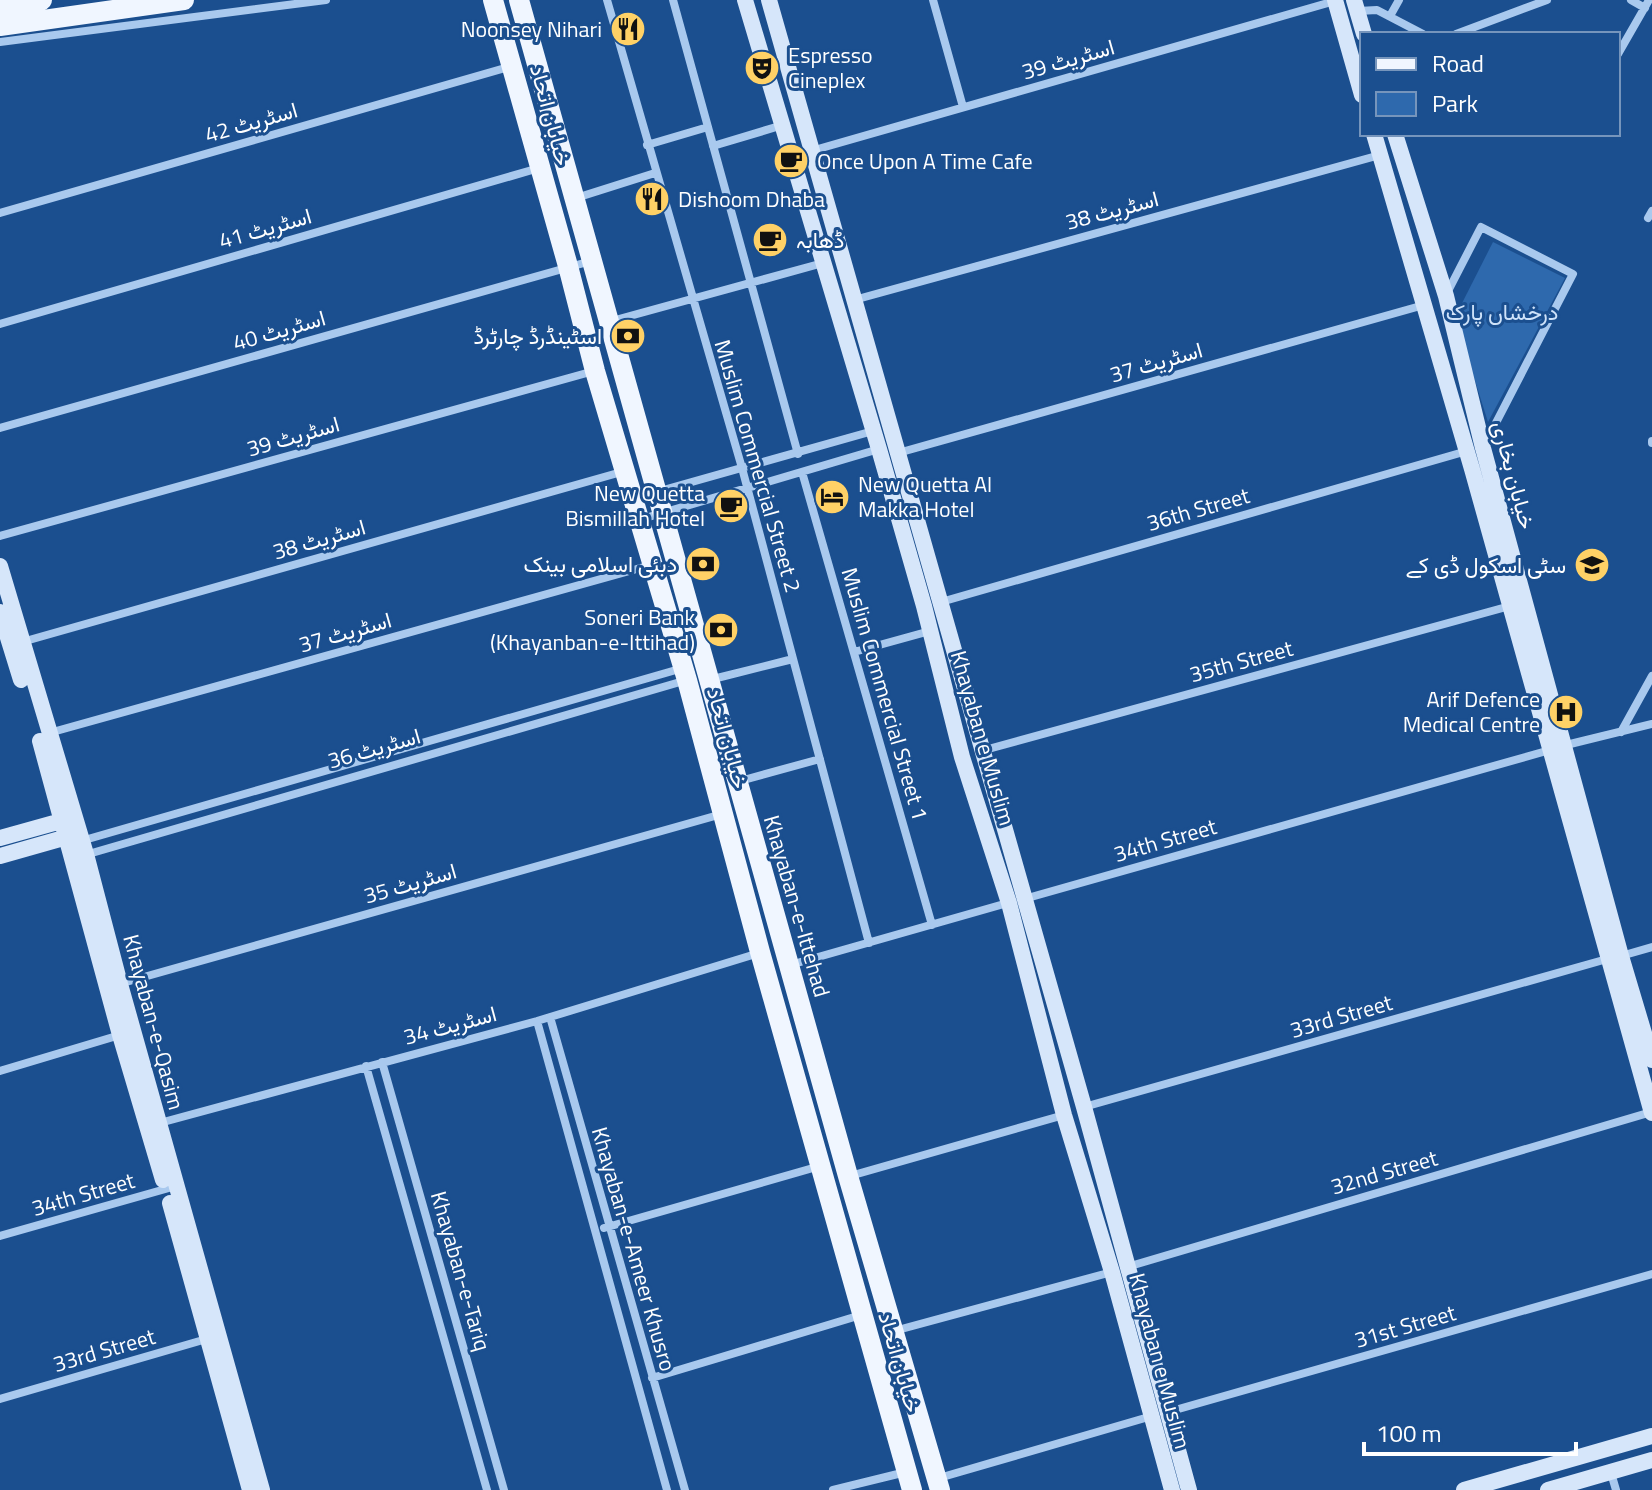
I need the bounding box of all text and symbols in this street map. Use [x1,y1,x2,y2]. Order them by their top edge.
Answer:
restaurant icon: Noonsey Nihari [609,10,647,48]
place label: Noonsey Nihari [461,12,602,46]
street label: اسٹریٹ 39 [1018,30,1118,88]
legend [1360,32,1620,136]
place label: Espresso Cineplex [788,38,873,97]
text: Road [1432,45,1484,81]
theatre icon: Espresso Cineplex [743,49,781,87]
street label: خیابان اتحاد [521,61,581,169]
text: Park [1432,85,1478,121]
street label: اسٹریٹ 42 [201,93,301,151]
cafe icon: Once Upon A Time Cafe [772,142,810,180]
place label: Once Upon A Time Cafe [817,144,1033,178]
restaurant icon: Dishoom Dhaba [633,180,671,218]
street label: اسٹریٹ 38 [1062,181,1162,239]
place label: Dishoom Dhaba [678,182,825,216]
street label: اسٹریٹ 41 [215,199,315,257]
cafe icon: ڈھابہ [751,221,789,259]
place label: ڈھابہ [796,223,844,257]
park label: درخشاں پارک [1446,295,1558,329]
street label: اسٹریٹ 40 [229,301,329,359]
bank icon: اسٹینڈرڈ چارٹرڈ [609,317,647,355]
place label: اسٹینڈرڈ چارٹرڈ [474,319,602,353]
street label: اسٹریٹ 37 [1106,333,1206,391]
street label: Muslim Commercial Street 2 [706,336,810,596]
street label: اسٹریٹ 39 [243,407,343,465]
street label: خیابان بخاری [1483,417,1545,533]
place label: New Quetta Al Makka Hotel [858,467,992,526]
place label: New Quetta Bismillah Hotel [565,476,705,535]
hotel icon: New Quetta Al Makka Hotel [813,478,851,516]
street label: 36th Street [1142,478,1254,540]
cafe icon: New Quetta Bismillah Hotel [712,487,750,525]
street label: اسٹریٹ 38 [269,510,369,568]
bank icon: دبئی اسلامی بینک [684,545,722,583]
school or university icon: سٹی اسکول ڈی کے [1573,546,1611,584]
place label: دبئی اسلامی بینک [523,547,677,581]
place label: سٹی اسکول ڈی کے [1406,548,1566,582]
street label: Muslim Commercial Street 1 [833,564,937,824]
place label: Soneri Bank (Khayanban-e-Ittihad) [490,600,695,659]
street label: اسٹریٹ 37 [295,603,395,661]
bank icon: Soneri Bank (Khayanban-e-Ittihad) [702,611,740,649]
street label: 35th Street [1186,631,1297,691]
street label: Khayaban e Muslim [942,647,1024,829]
place label: Arif Defence Medical Centre [1403,682,1540,741]
street label: خیابان اتحاد [698,684,758,792]
hospital icon: Arif Defence Medical Centre [1547,693,1585,731]
street label: اسٹریٹ 36 [324,719,424,777]
street label: 34th Street [1109,809,1221,871]
street label: Khayaban-e-Ittehad [755,811,839,1001]
street label: اسٹریٹ 35 [360,854,460,912]
street label: Khayaban-e-Qasim [114,930,194,1114]
street label: 33rd Street [1286,985,1396,1047]
street label: اسٹریٹ 34 [400,996,500,1054]
street label: Khayaban-e-Ameer Khusro [583,1123,685,1375]
street label: 32nd Street [1327,1140,1442,1203]
street label: 34th Street [27,1163,139,1225]
street label: Khayaban-e-Tariq [422,1187,500,1355]
street label: Khayaban e Muslim [1120,1269,1200,1453]
street label: 31st Street [1350,1295,1460,1357]
street label: خیابان اتحاد [869,1308,931,1416]
street label: 33rd Street [49,1319,159,1381]
scale bar [1364,1406,1576,1456]
text: 100 m [1376,1415,1442,1451]

